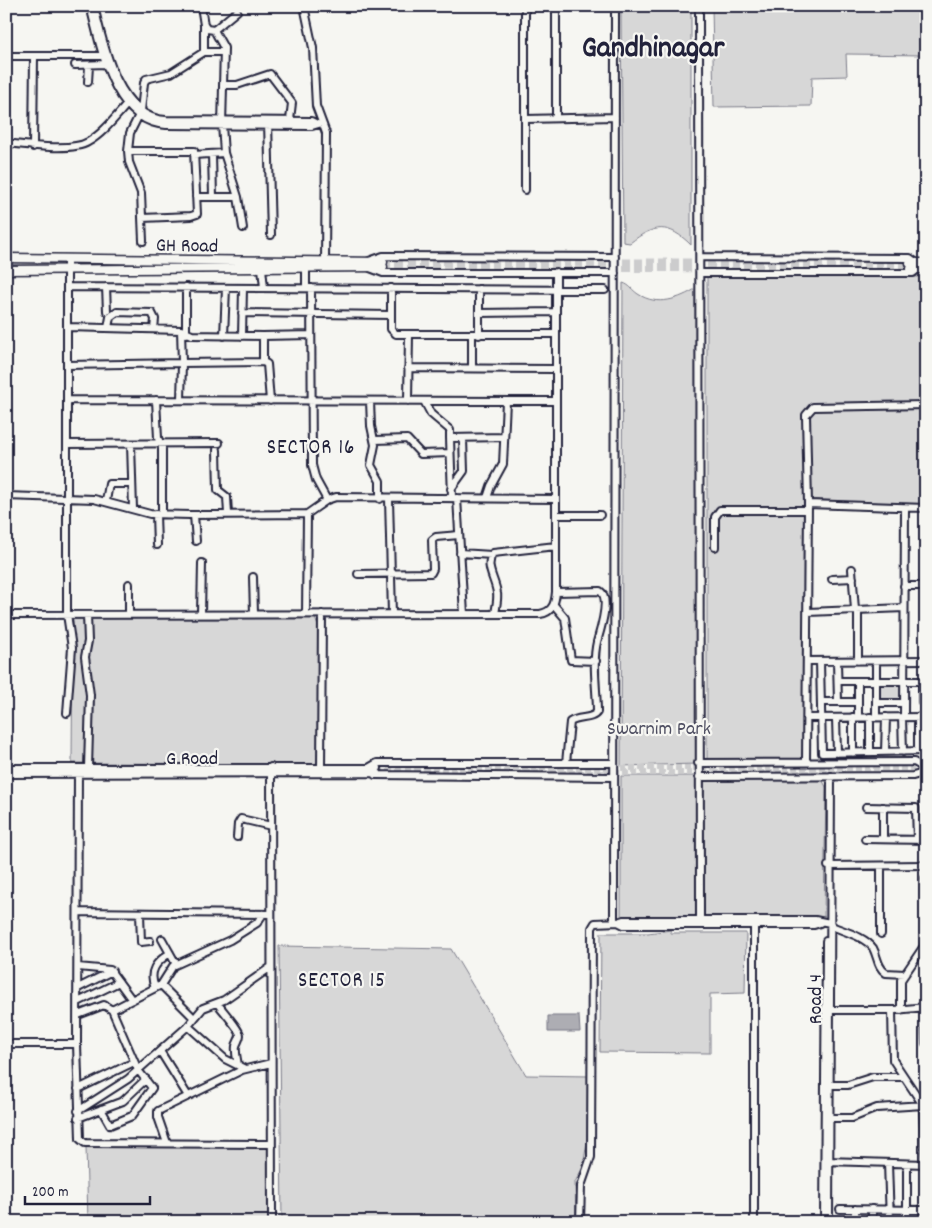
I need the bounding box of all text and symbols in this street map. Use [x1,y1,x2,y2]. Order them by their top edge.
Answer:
district label: Gandhinagar [582,29,725,72]
street label: GH Road [156,232,218,262]
district label: SECTOR 16 [267,434,355,464]
park label: Swarnim Park [607,716,711,744]
street label: G Road [166,746,218,774]
district label: SECTOR 15 [298,967,386,997]
street label: Road 4 [803,974,831,1024]
scale bar [25,1173,150,1205]
text: 200 m [32,1182,69,1204]

